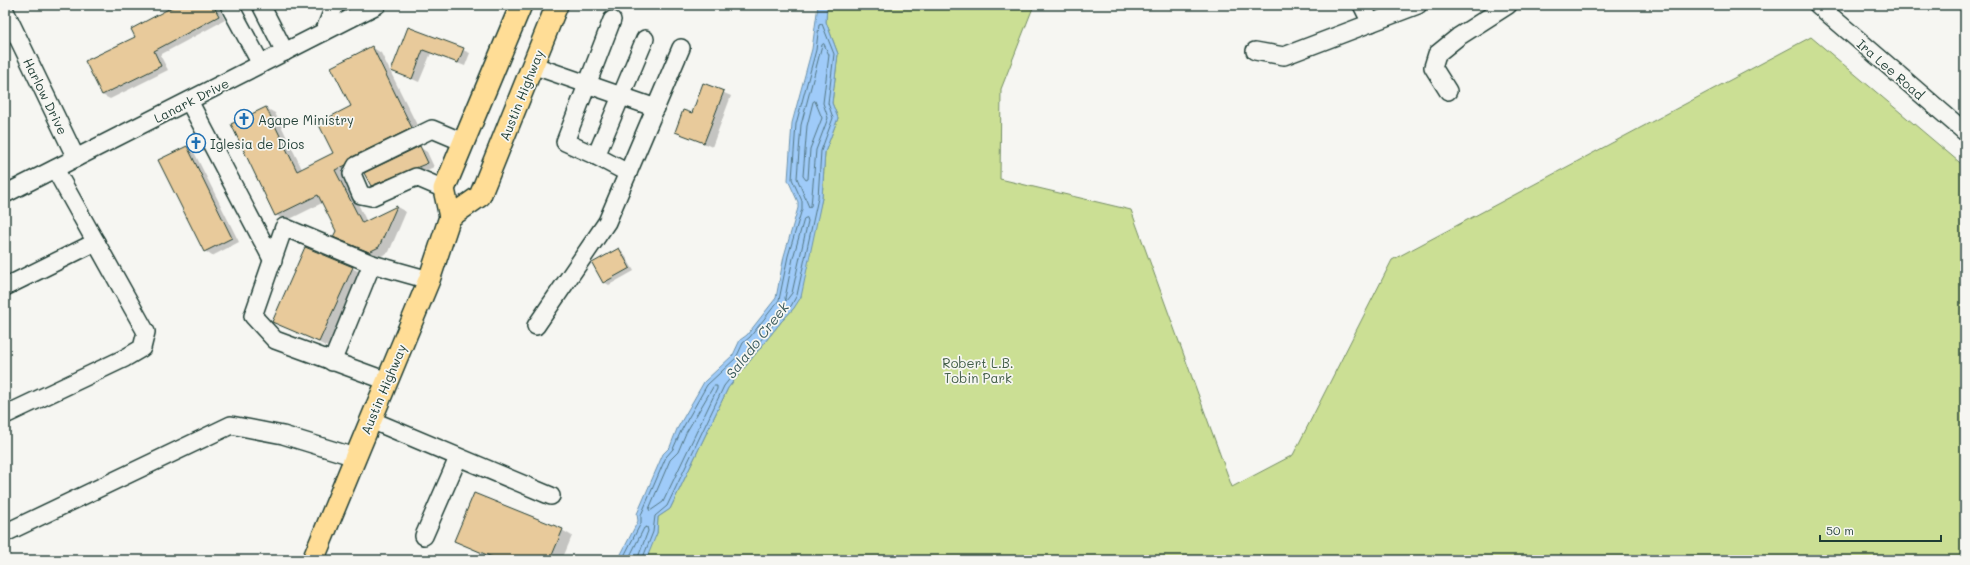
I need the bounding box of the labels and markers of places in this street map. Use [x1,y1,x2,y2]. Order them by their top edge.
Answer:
church icon: Agape Ministry [233,108,255,130]
place label: Agape Ministry [258,111,354,128]
church icon: Iglesia de Dios [185,132,207,154]
place label: Iglesia de Dios [210,135,304,152]

